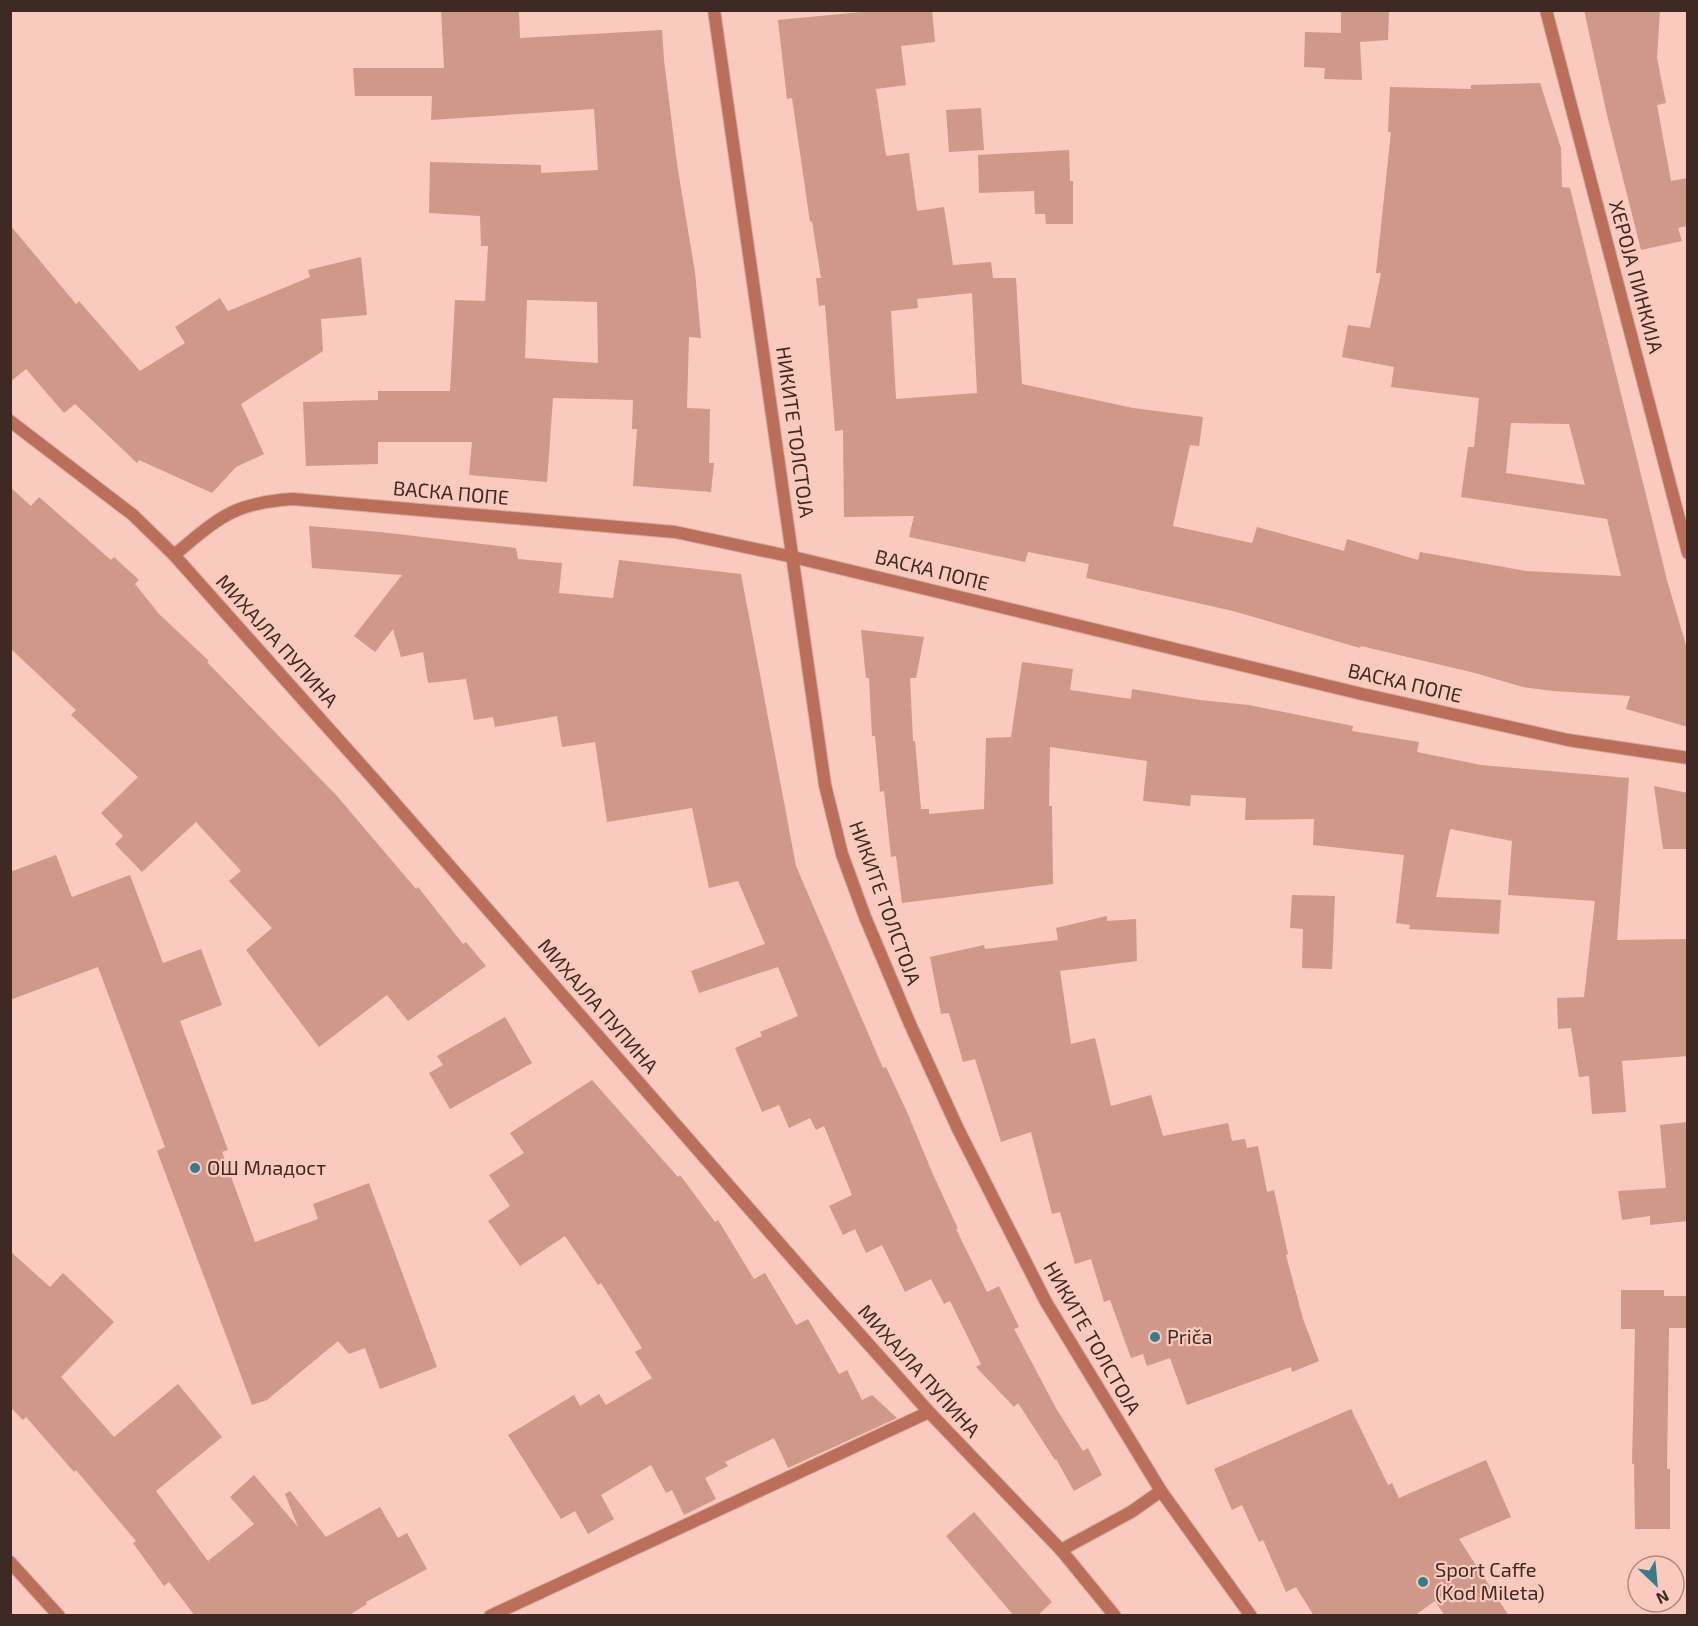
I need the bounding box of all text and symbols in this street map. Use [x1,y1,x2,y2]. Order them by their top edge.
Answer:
street label: ХЕРОЈА ПИНКИЈА [1605,198,1669,356]
street label: НИКИТЕ ТОЛСТОЈА [772,345,820,520]
street label: ВАСКА ПОПЕ [392,475,510,509]
street label: ВАСКА ПОПЕ [873,543,992,595]
street label: МИХАЈЛА ПУПИНА [212,569,344,712]
street label: ВАСКА ПОПЕ [1346,657,1465,707]
street label: НИКИТЕ ТОЛСТОЈА [845,817,927,988]
street label: МИХАЈЛА ПУПИНА [534,933,664,1078]
place label: ОШ Младост [207,1155,326,1179]
marker: ОШ Младост [188,1161,202,1175]
street label: НИКИТЕ ТОЛСТОЈА [1039,1257,1147,1419]
street label: МИХАЈЛА ПУПИНА [854,1299,986,1442]
place label: Priča [1167,1324,1213,1348]
marker: Priča [1148,1330,1162,1344]
north arrow [1626,1554,1686,1614]
place label: Sport Caffe (Kod Mileta) [1435,1557,1545,1604]
marker: Sport Caffe (Kod Mileta) [1416,1575,1430,1589]
text: N [1653,1587,1672,1609]

